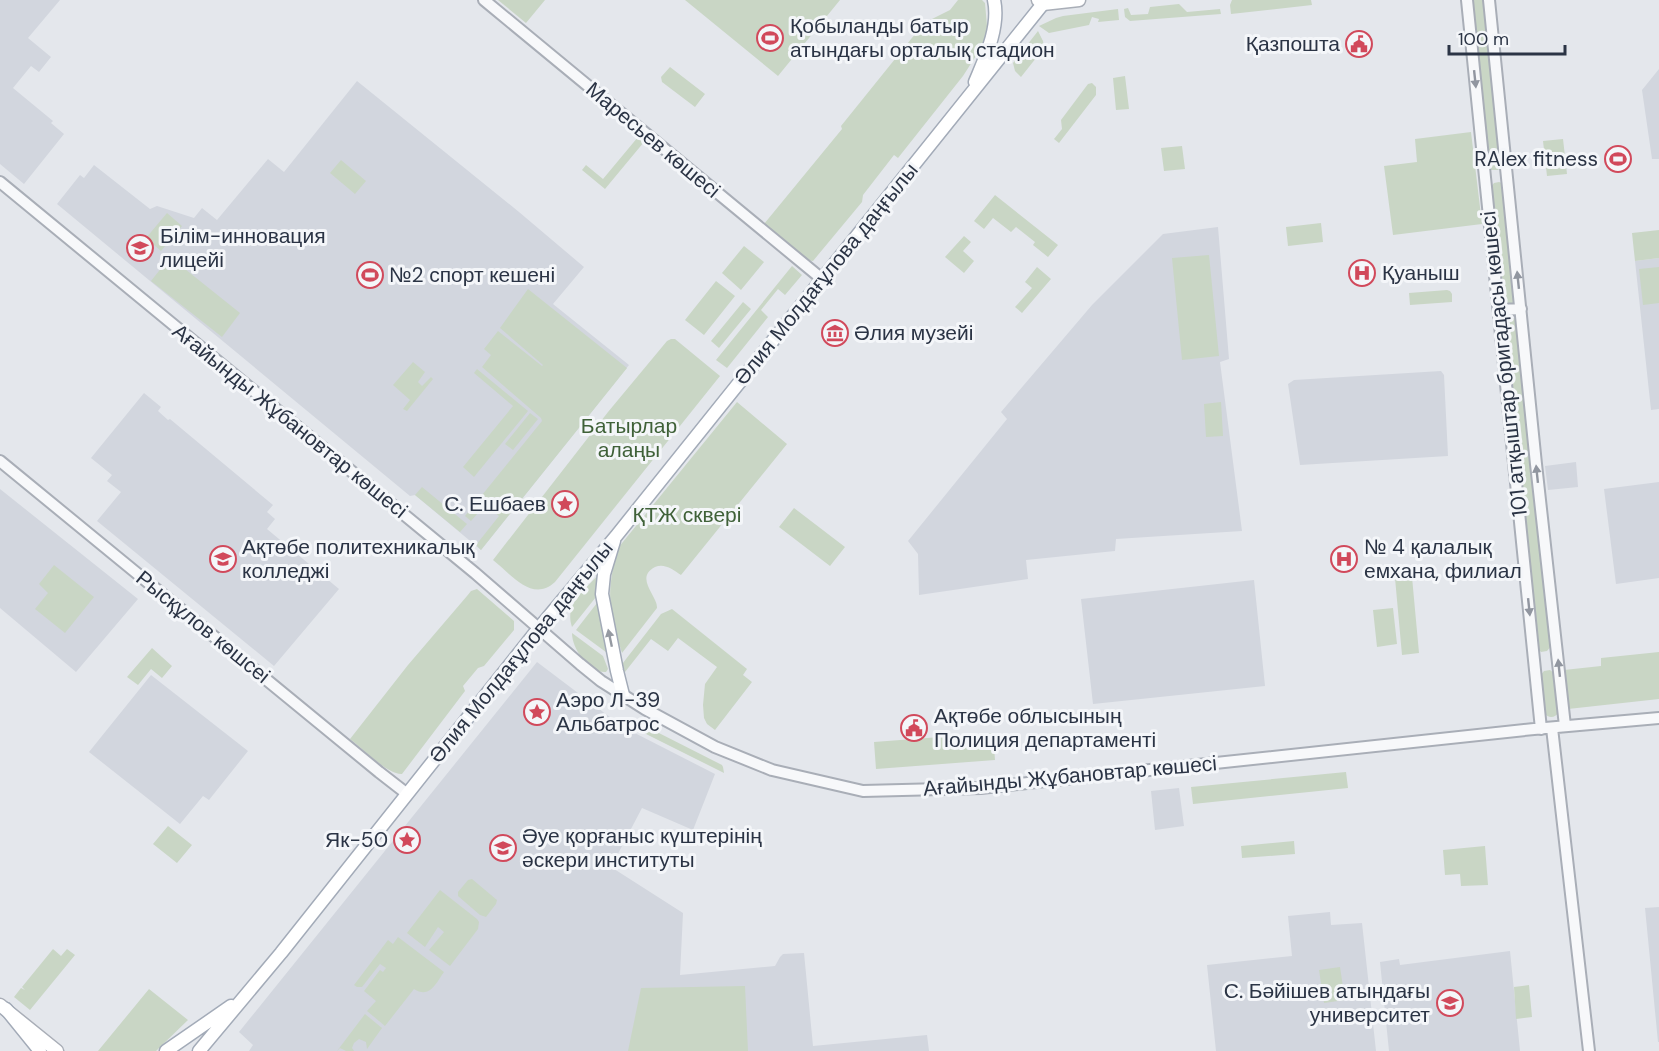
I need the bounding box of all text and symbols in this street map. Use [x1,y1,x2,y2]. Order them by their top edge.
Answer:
place label: Қобыланды батыр атындағы орталық стадион [790,12,1055,64]
scale bar [1449,18,1564,56]
sports icon: Қобыланды батыр атындағы орталық стадион [755,23,785,53]
text: 100 m [1458,27,1509,51]
public building icon: Қазпошта [1344,29,1374,59]
place label: Қазпошта [1246,30,1340,58]
one-way arrow [1470,70,1480,89]
street label: Маресьев көшесі [580,76,726,204]
sports icon: RAlex fitness [1603,144,1633,174]
place label: RAlex fitness [1474,145,1598,173]
street label: Әлия Молдағұлова даңғылы [728,157,924,391]
street label: 101 атқыштар бригадасы көшесі [1474,210,1534,518]
place label: Білім-инновация лицейі [160,222,326,274]
school or university icon: Білім-инновация лицейі [125,233,155,263]
hospital icon: Қуаныш [1347,258,1377,288]
place label: Қуаныш [1382,259,1460,287]
sports icon: №2 спорт кешені [355,260,385,290]
place label: №2 спорт кешені [389,261,555,289]
one-way arrow [1513,271,1523,290]
street label: Ағайынды Жұбановтар көшесі [167,317,413,525]
museum icon: Әлия музейі [820,318,850,348]
place label: Әлия музейі [854,319,973,347]
park label: Батырлар алаңы [581,412,677,464]
one-way arrow [1532,465,1542,484]
place icon: С. Ешбаев [550,489,580,519]
place label: С. Ешбаев [444,490,546,518]
park label: ҚТЖ сквері [633,501,741,529]
place label: Ақтөбе политехникалық колледжі [242,533,475,585]
place label: № 4 қалалық емхана, филиал [1364,533,1522,585]
street label: Әлия Молдағұлова даңғылы [423,535,619,769]
school or university icon: Ақтөбе политехникалық колледжі [208,544,238,574]
hospital icon: № 4 қалалық емхана, филиал [1329,544,1359,574]
street label: Рысқұлов көшсеі [130,564,276,690]
one-way arrow [1524,598,1534,617]
one-way arrow [605,628,614,647]
one-way arrow [1554,658,1563,677]
place label: Аэро Л-39 Альбатрос [556,686,660,738]
place icon: Аэро Л-39 Альбатрос [522,697,552,727]
place label: Ақтөбе облысының Полиция департаменті [934,702,1156,754]
public building icon: Ақтөбе облысының Полиция департаменті [899,713,929,743]
street label: Ағайынды Жұбановтар көшесі [922,749,1218,803]
place label: Әуе қорғаныс күштерінің әскери институты [522,822,762,874]
place icon: Як-50 [392,825,422,855]
place label: Як-50 [325,826,388,854]
school or university icon: Әуе қорғаныс күштерінің әскери институты [488,833,518,863]
place label: С. Бәйішев атындағы университет [1224,977,1430,1029]
school or university icon: С. Бәйішев атындағы университет [1435,988,1465,1018]

